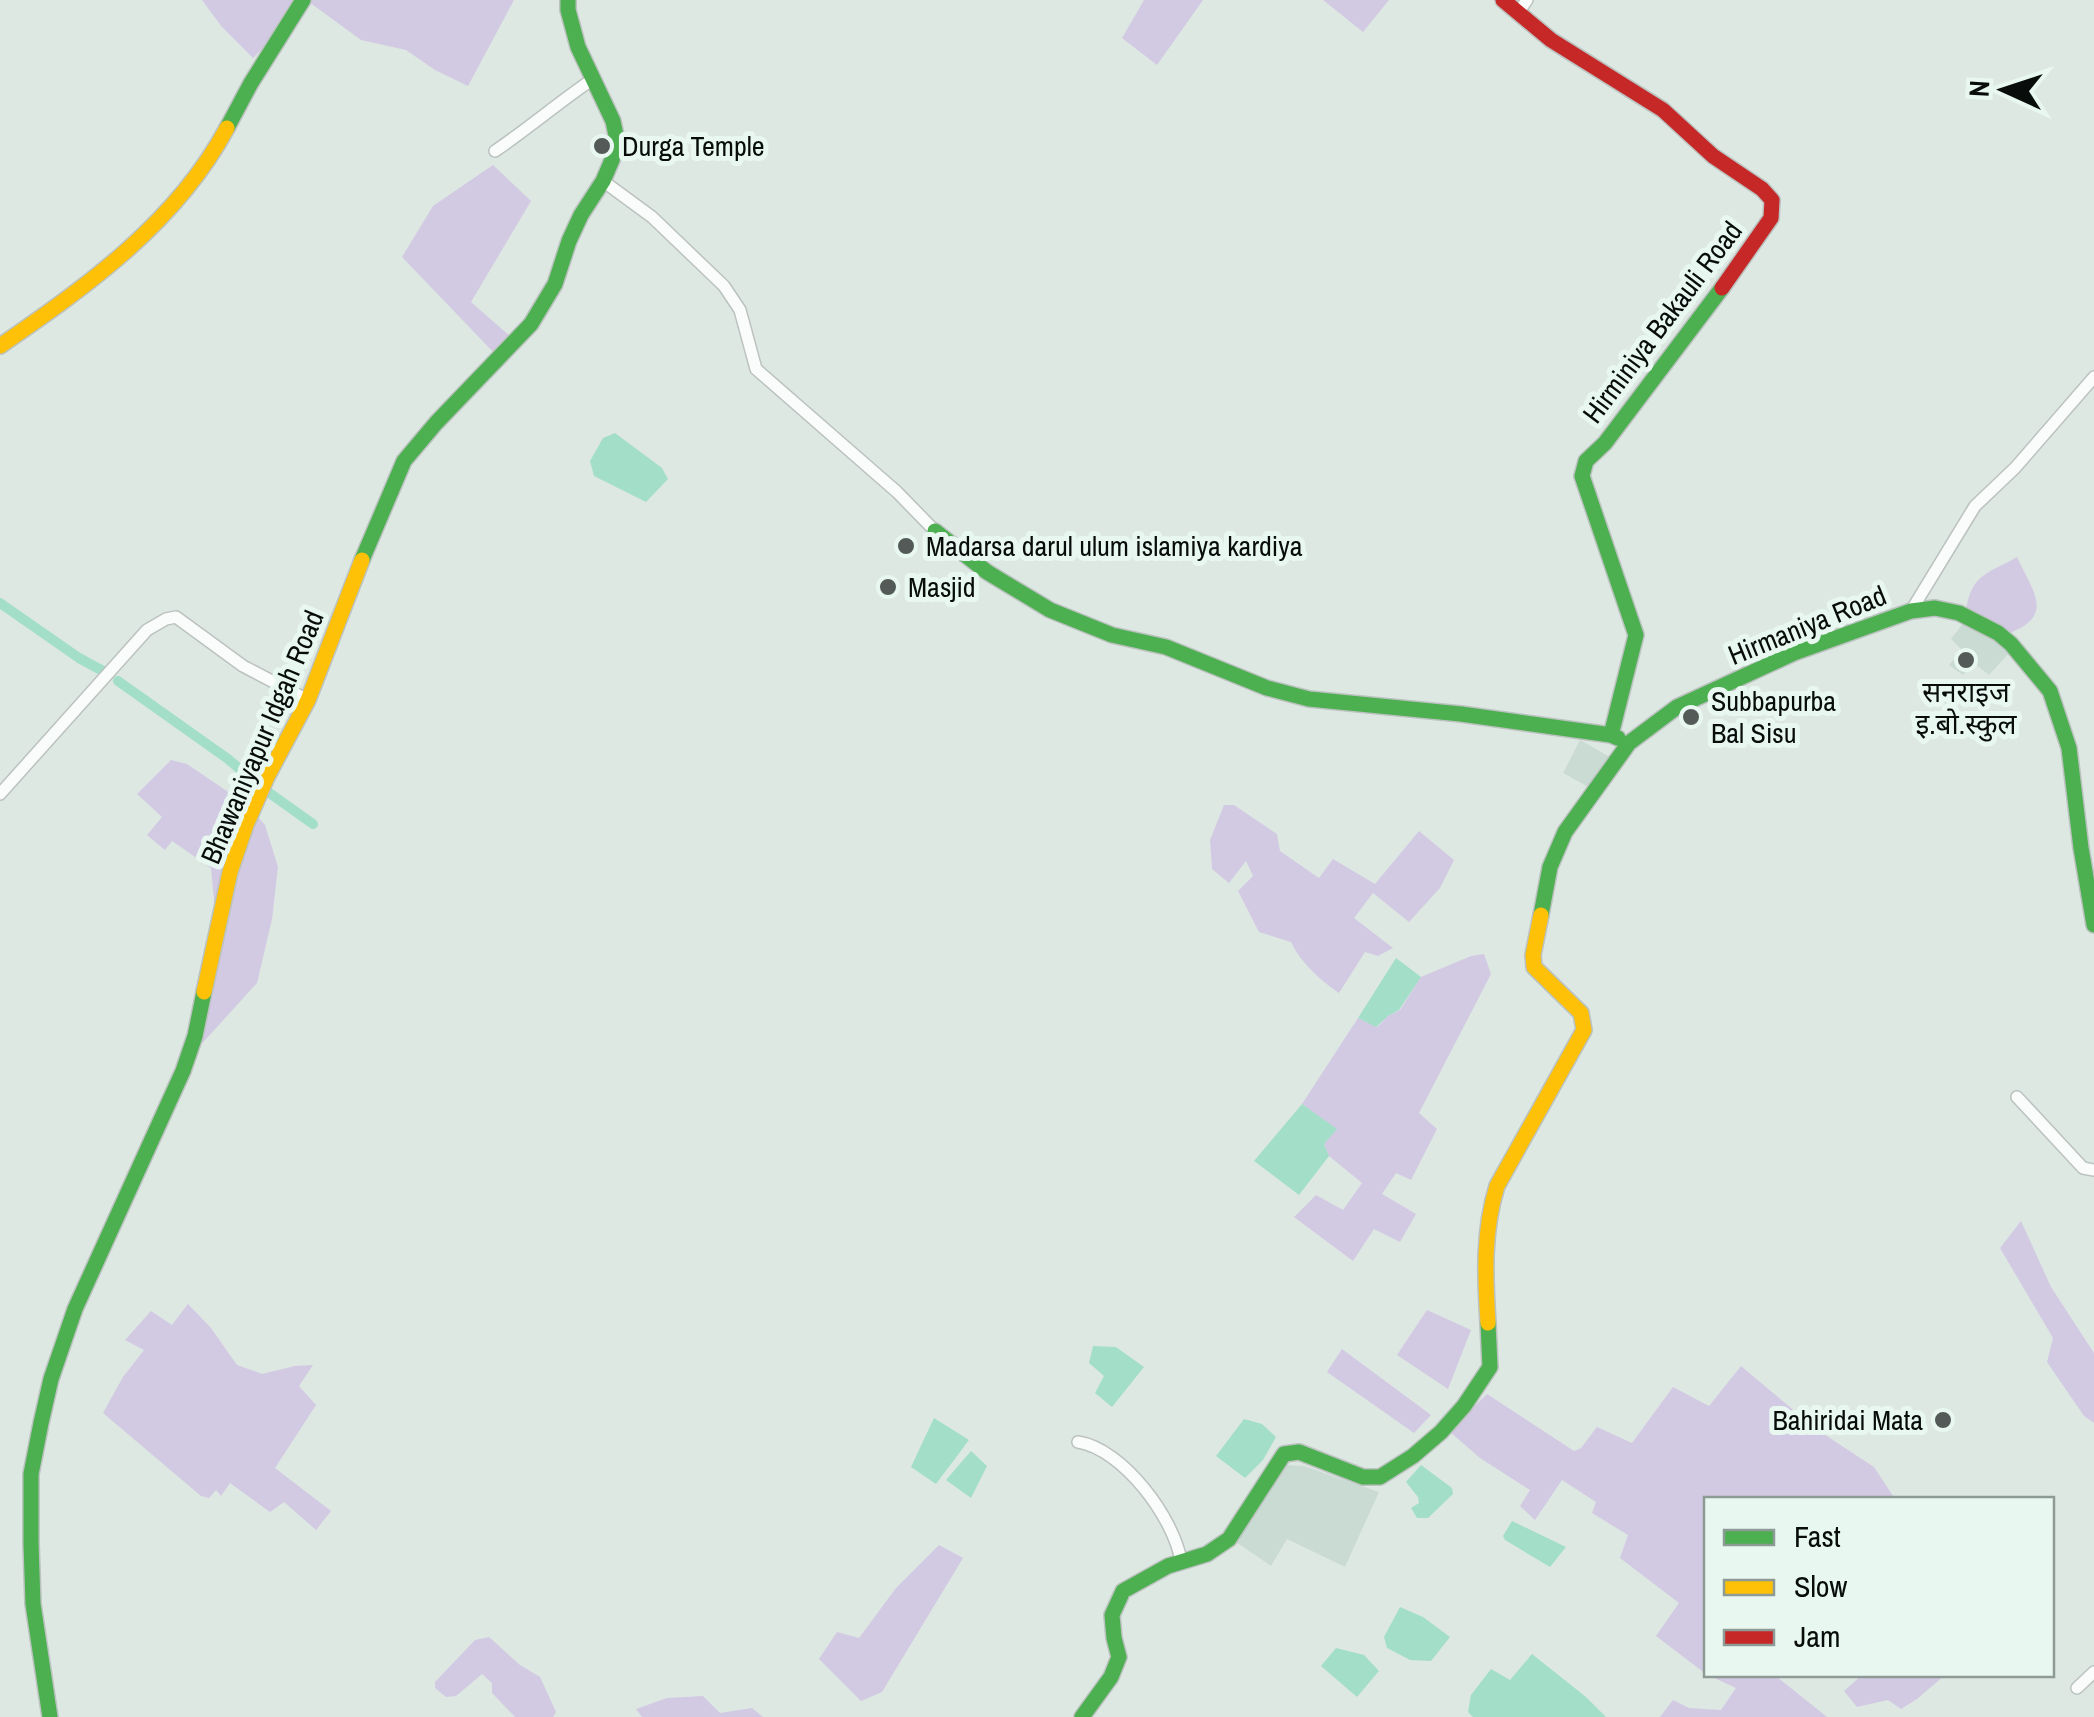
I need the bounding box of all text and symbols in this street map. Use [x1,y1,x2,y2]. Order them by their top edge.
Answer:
north arrow [1954,40,2054,140]
text: N [1960,79,1998,98]
place label: Durga Temple [622,127,765,165]
marker: Durga Temple [591,135,613,157]
street label: Hirminiya Bakauli Road [1573,213,1751,431]
place label: Madarsa darul ulum islamiya kardiya [926,527,1303,565]
marker: Madarsa darul ulum islamiya kardiya [895,535,917,557]
place label: Masjid [908,568,976,606]
marker: Masjid [877,576,899,598]
street label: Hirmaniya Road [1722,576,1892,674]
street label: Bhawaniyapur Idgah Road [191,604,333,870]
marker: सनराइज इ.बाे.स्कुल [1955,649,1977,671]
place label: सनराइज इ.बाे.स्कुल [1915,673,2018,743]
place label: Subbapurba Bal Sisu [1711,682,1836,752]
marker: Subbapurba Bal Sisu [1680,706,1702,728]
place label: Bahiridai Mata [1772,1401,1923,1439]
marker: Bahiridai Mata [1932,1409,1954,1431]
legend [1704,1497,2054,1677]
text: Fast [1794,1516,1841,1556]
text: Slow [1794,1566,1848,1606]
text: Jam [1794,1616,1840,1656]

